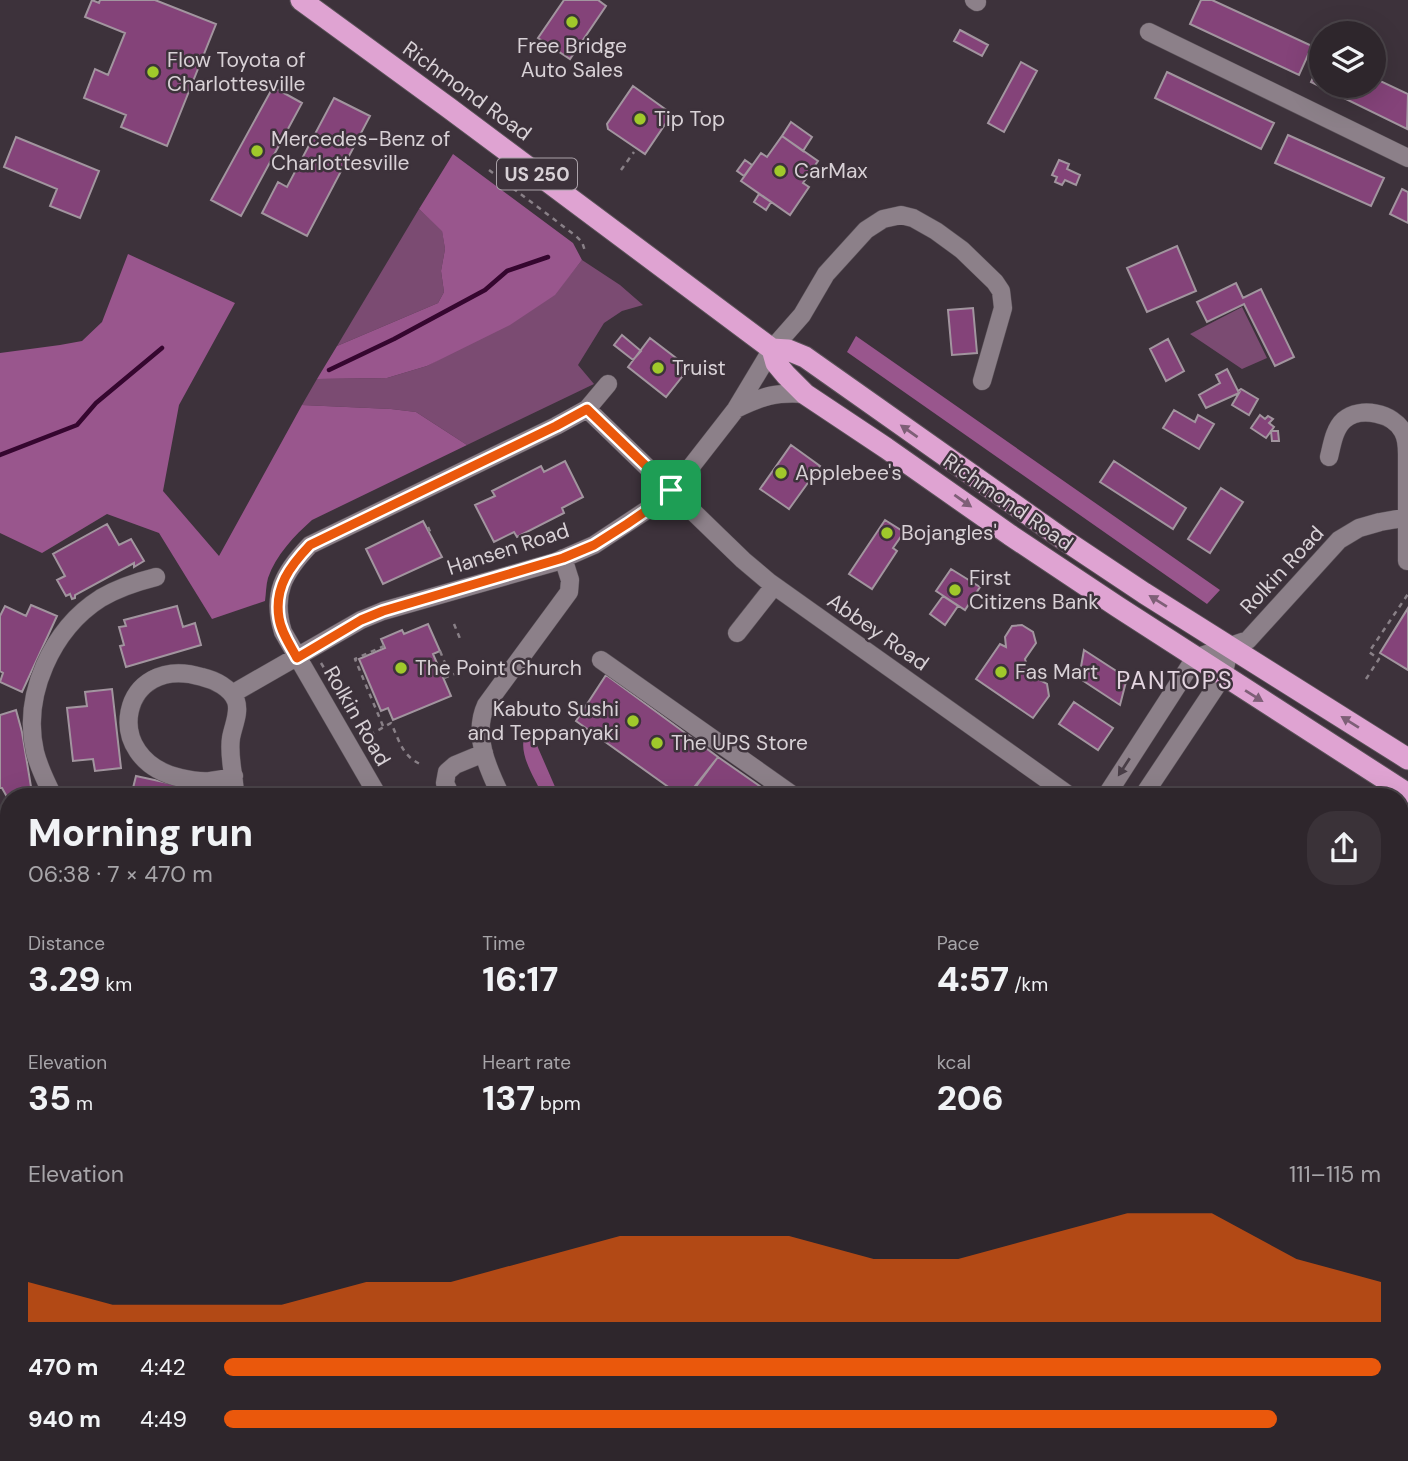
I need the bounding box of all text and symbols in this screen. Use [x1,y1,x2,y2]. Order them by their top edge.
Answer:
marker: Free Bridge Auto Sales [564,14,580,30]
map controls [1309,21,1386,98]
button: layers [1309,21,1386,98]
place label: Free Bridge Auto Sales [517,32,627,84]
street label: Richmond Road [397,35,537,147]
place label: Flow Toyota of Charlottesville [167,46,306,98]
marker: Flow Toyota of Charlottesville [145,64,161,80]
place label: Tip Top [654,105,725,133]
marker: Tip Top [632,111,648,127]
place label: Mercedes-Benz of Charlottesville [271,125,450,177]
marker: Mercedes-Benz of Charlottesville [249,143,265,159]
place label: CarMax [794,157,868,185]
road number: US 250 [497,158,577,190]
marker: CarMax [772,163,788,179]
place label: Truist [672,354,726,382]
marker: Truist [650,360,666,376]
one-way arrow [900,424,918,438]
street label: Richmond Road [938,447,1078,557]
place label: Applebee's [795,459,902,487]
pin [641,460,701,520]
marker: Applebee's [773,465,789,481]
icon: arrive [652,471,690,509]
one-way arrow [954,494,972,508]
street label: Hansen Road [443,516,573,582]
place label: Bojangles' [901,519,997,547]
street label: Rolkin Road [1234,520,1330,620]
marker: Bojangles' [879,525,895,541]
place label: First Citizens Bank [969,564,1099,616]
marker: First Citizens Bank [947,582,963,598]
street label: Abbey Road [822,587,934,677]
one-way arrow [1148,595,1167,608]
place label: The Point Church [415,654,582,682]
place label: Fas Mart [1015,658,1098,686]
marker: The Point Church [393,660,409,676]
street label: Rolkin Road [317,661,397,771]
marker: Fas Mart [993,664,1009,680]
district label: PANTOPS [1116,665,1234,696]
one-way arrow [1244,689,1264,702]
place label: Kabuto Sushi and Teppanyaki [467,695,619,747]
marker: Kabuto Sushi and Teppanyaki [625,713,641,729]
one-way arrow [1341,716,1360,729]
place label: The UPS Store [671,729,808,757]
marker: The UPS Store [649,735,665,751]
one-way arrow [1118,757,1131,776]
text: Morning run [28,808,253,858]
button: share [1307,811,1381,885]
text: 06:38 · 7 × 470 m [28,859,213,889]
text: Distance [28,931,105,956]
text: Time [482,931,525,956]
text: Pace [937,931,979,956]
text: 3.29 [28,956,101,1002]
text: 16:17 [482,956,558,1002]
text: 4:57 [937,956,1009,1002]
text: km [101,972,132,997]
text: /km [1009,972,1048,997]
text: Elevation [28,1050,107,1075]
text: Heart rate [482,1050,571,1075]
text: kcal [937,1050,971,1075]
text: 35 [28,1075,71,1121]
text: 137 [482,1075,535,1121]
text: 206 [937,1075,1004,1121]
text: m [71,1091,93,1116]
text: bpm [535,1091,581,1116]
text: Elevation [28,1159,124,1189]
text: 111–115 m [1289,1159,1381,1189]
text: 470 m [28,1352,98,1382]
text: 4:42 [140,1352,186,1382]
text: 940 m [28,1404,101,1434]
text: 4:49 [140,1404,187,1434]

